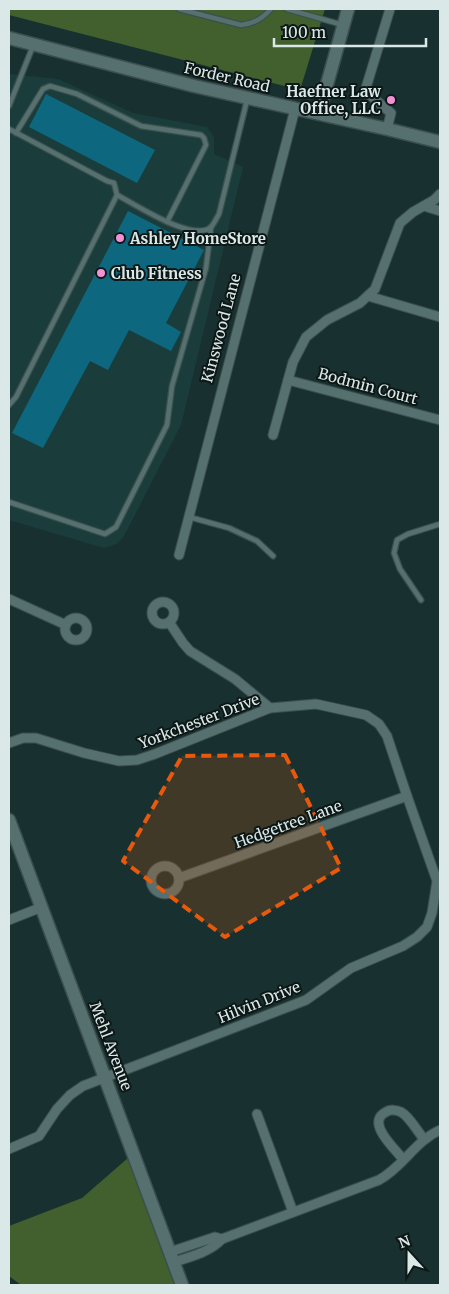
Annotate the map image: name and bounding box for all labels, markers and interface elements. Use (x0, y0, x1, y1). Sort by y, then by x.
scale bar (274, 15, 426, 47)
text: 100 m (282, 23, 326, 42)
street label: Forder Road (182, 58, 272, 96)
place label: Haefner Law Office, LLC (286, 82, 382, 119)
marker: Haefner Law Office, LLC (385, 94, 397, 106)
place label: Ashley HomeStore (129, 229, 266, 248)
marker: Ashley HomeStore (114, 232, 126, 244)
place label: Club Fitness (111, 264, 202, 283)
marker: Club Fitness (95, 267, 107, 279)
street label: Kinswood Lane (197, 271, 245, 385)
street label: Bodmin Court (316, 364, 420, 408)
street label: Yorkchester Drive (135, 689, 262, 753)
street label: Hedgetree Lane (232, 796, 345, 852)
street label: Hilvin Drive (215, 977, 303, 1027)
street label: Mehl Avenue (85, 999, 137, 1093)
north arrow (384, 1229, 434, 1279)
text: N (396, 1231, 413, 1252)

